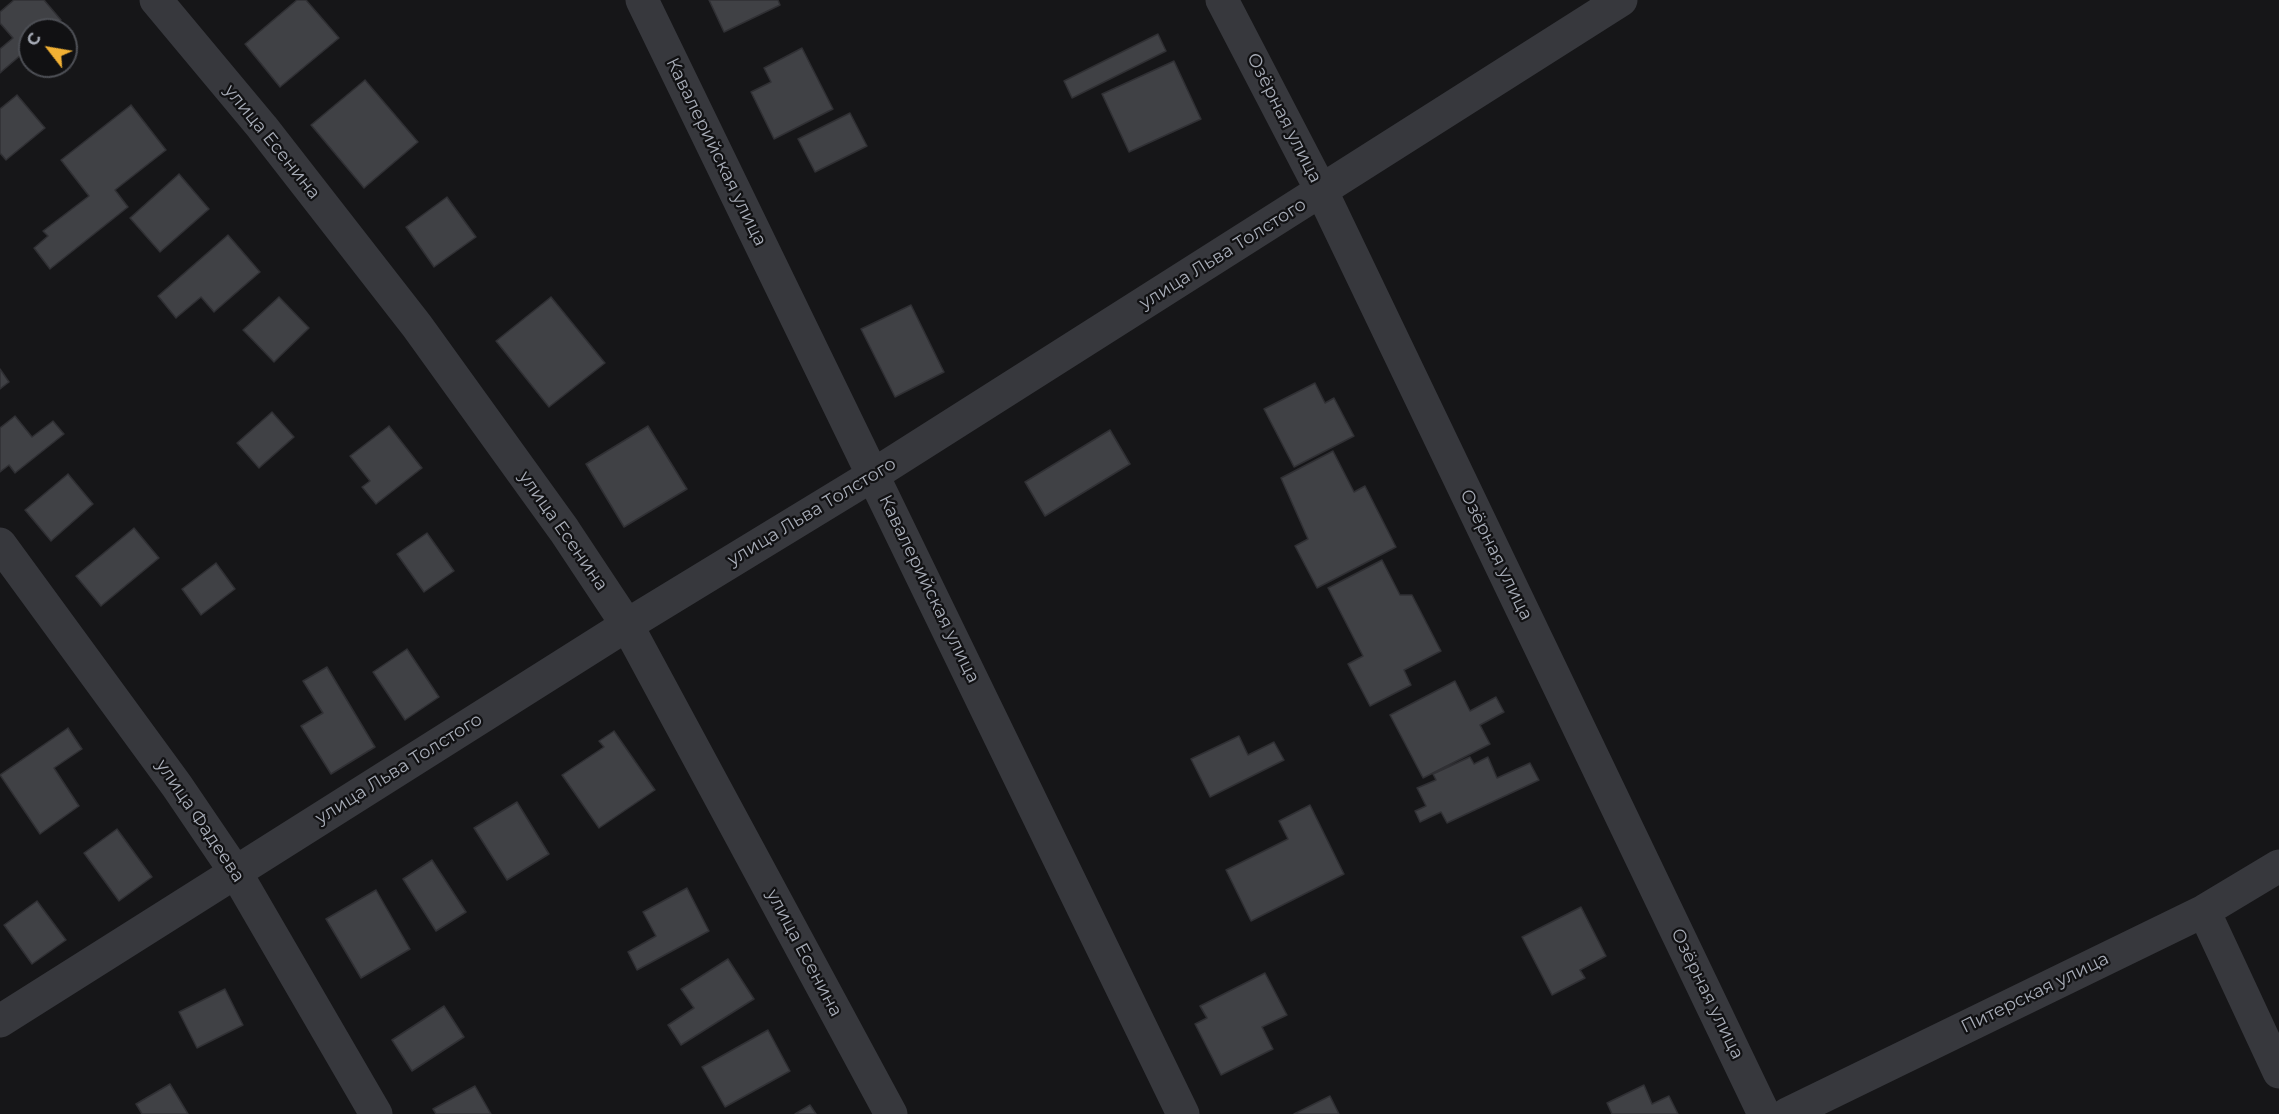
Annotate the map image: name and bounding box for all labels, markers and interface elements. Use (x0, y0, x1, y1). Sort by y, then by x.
north arrow (18, 18, 78, 78)
text: С (23, 30, 45, 49)
street label: Озёрная улица (1242, 49, 1326, 187)
street label: Кавалерийская улица (661, 54, 771, 250)
street label: улица Есенина (219, 80, 325, 204)
street label: улица Льва Толстого (1136, 194, 1310, 314)
street label: улица Льва Толстого (724, 453, 900, 571)
street label: улица Есенина (514, 467, 612, 595)
street label: Озёрная улица (1455, 486, 1537, 624)
street label: Кавалерийская улица (874, 491, 984, 687)
street label: улица Льва Толстого (312, 709, 486, 829)
street label: улица Фадеева (151, 756, 249, 886)
street label: улица Есенина (761, 886, 847, 1020)
street label: Озёрная улица (1666, 925, 1748, 1063)
street label: Питерская улица (1958, 948, 2112, 1038)

